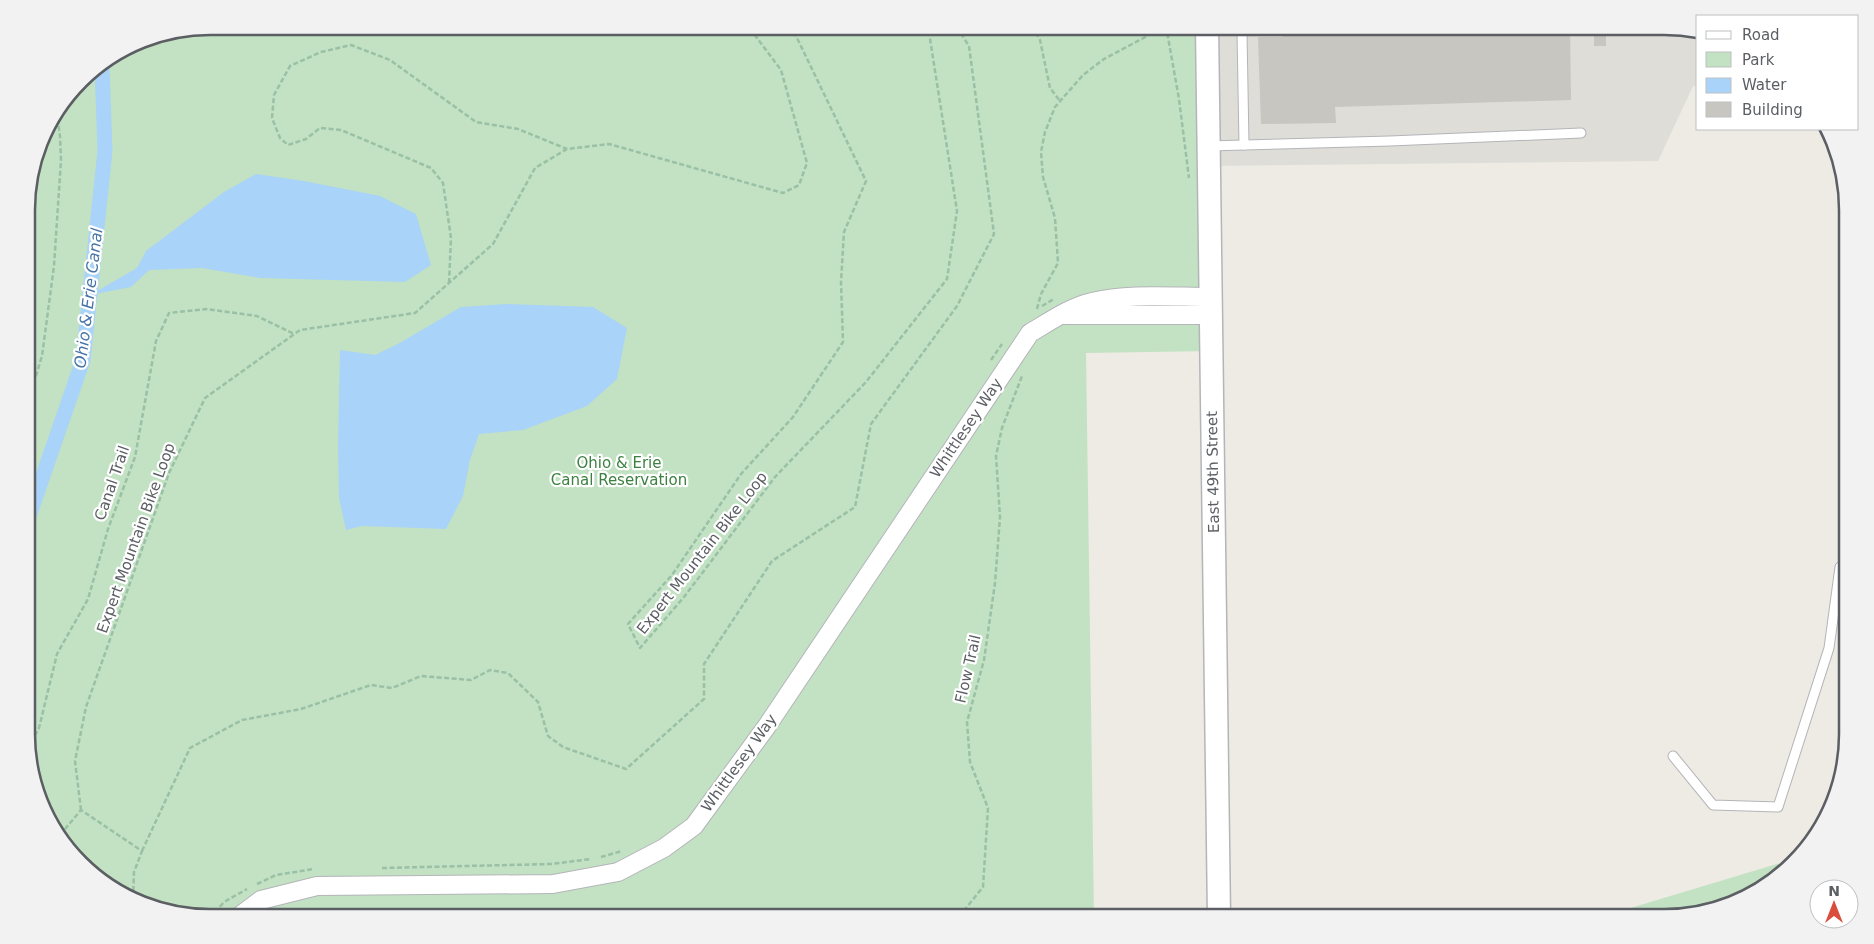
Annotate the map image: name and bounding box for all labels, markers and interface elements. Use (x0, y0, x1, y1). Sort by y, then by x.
legend (1696, 15, 1859, 130)
text: Road (1742, 26, 1780, 44)
text: Park (1742, 51, 1775, 69)
text: Water (1742, 76, 1787, 94)
text: Building (1742, 101, 1803, 119)
water label: Ohio & Erie Canal (70, 226, 107, 369)
street label: Whittlesey Way (926, 375, 1006, 481)
street label: East 49th Street (1203, 411, 1223, 533)
street label: Expert Mountain Bike Loop (93, 440, 179, 636)
street label: Canal Trail (91, 443, 133, 523)
park label: Ohio & Erie Canal Reservation (551, 454, 687, 489)
street label: Expert Mountain Bike Loop (633, 468, 771, 638)
street label: Flow Trail (951, 633, 985, 705)
street label: Whittlesey Way (698, 711, 781, 815)
north arrow (1809, 879, 1859, 929)
text: N (1828, 883, 1840, 899)

